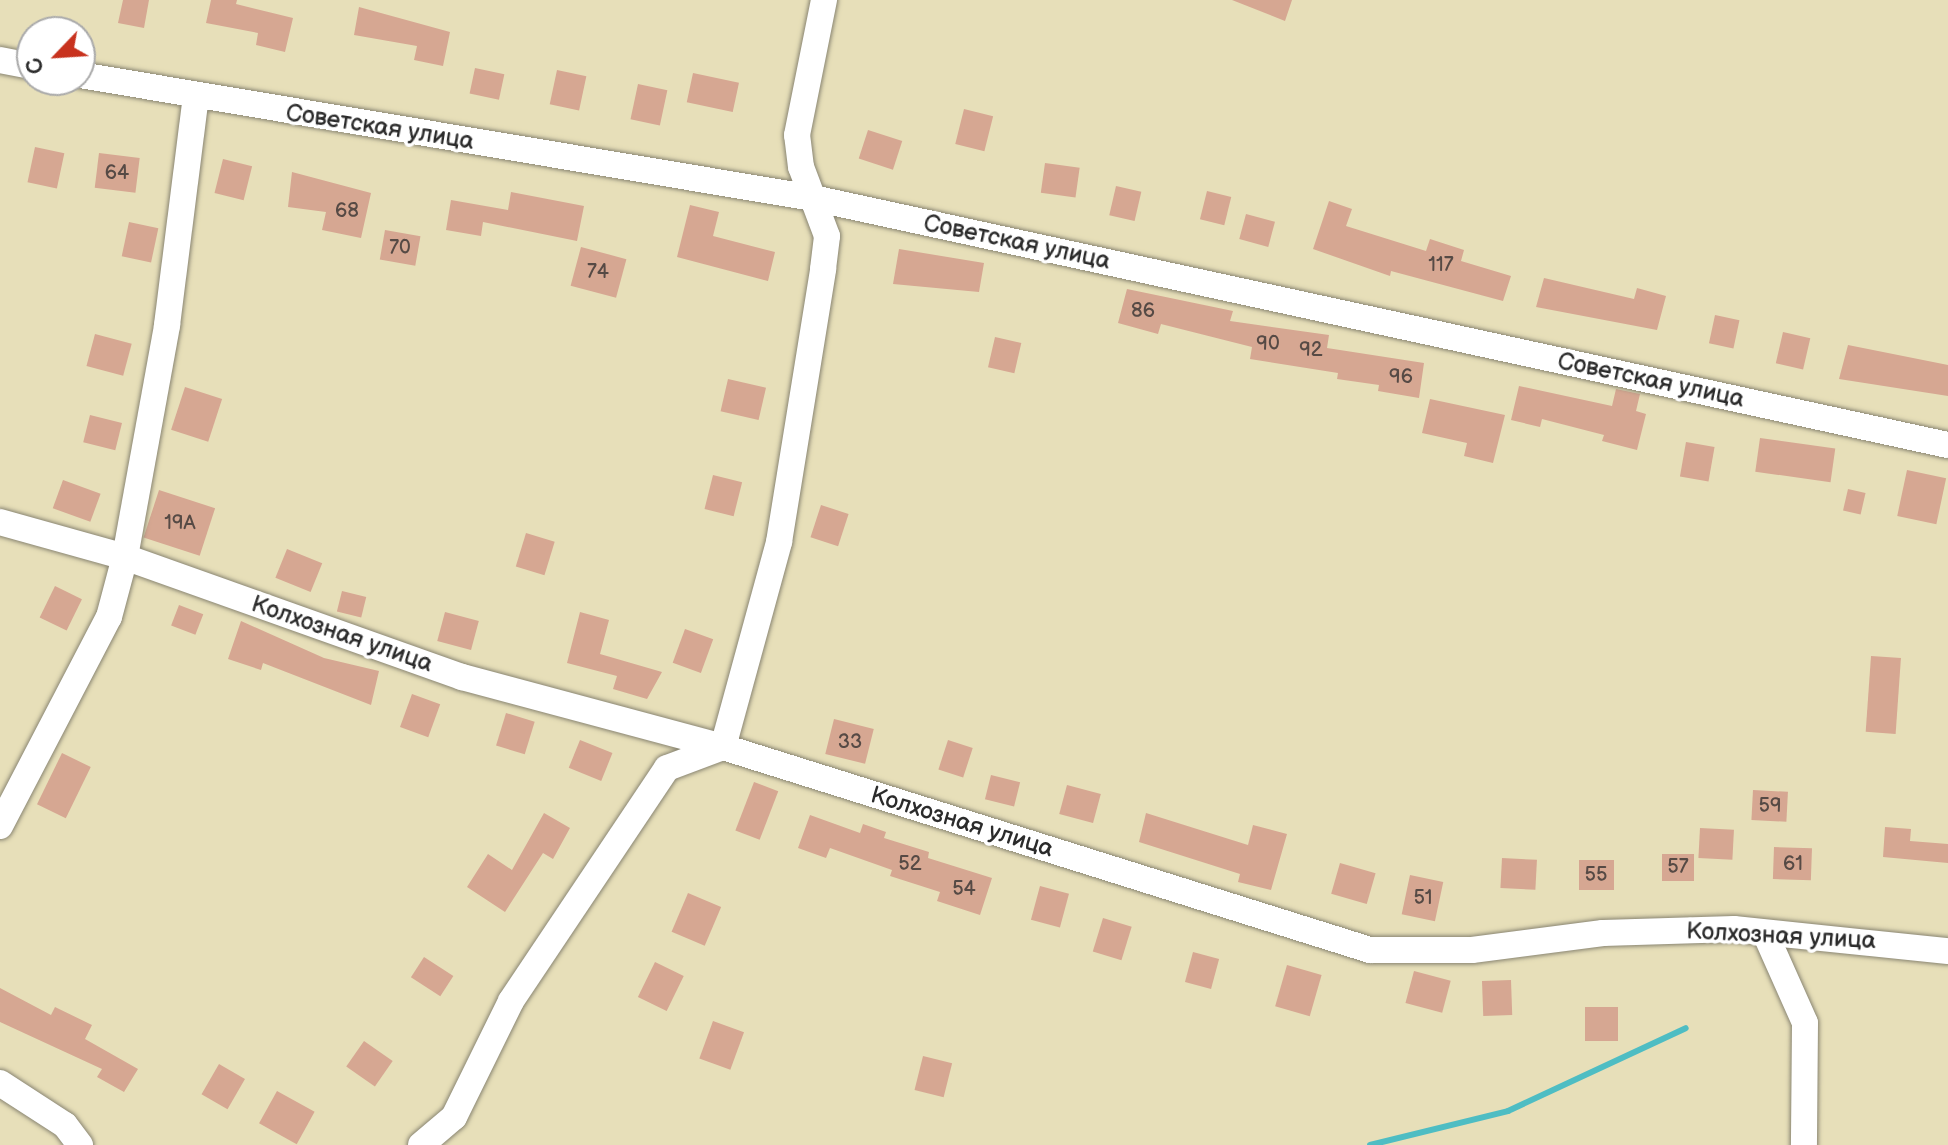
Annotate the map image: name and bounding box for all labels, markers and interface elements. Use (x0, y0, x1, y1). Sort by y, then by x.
north arrow (16, 16, 96, 96)
text: С (20, 53, 51, 78)
street label: Советская улица (284, 98, 476, 156)
house number: 64 (105, 161, 129, 185)
house number: 68 (335, 199, 359, 223)
street label: Советская улица (921, 208, 1113, 276)
house number: 70 (389, 236, 411, 260)
house number: 117 (1428, 253, 1454, 277)
house number: 74 (587, 260, 609, 284)
house number: 86 (1131, 299, 1155, 323)
house number: 90 (1256, 332, 1280, 356)
house number: 92 (1299, 338, 1323, 362)
street label: Советская улица (1555, 346, 1747, 414)
house number: 96 (1389, 365, 1413, 389)
house number: 19А (164, 511, 196, 535)
street label: Колхозная улица (248, 589, 436, 679)
house number: 33 (838, 730, 862, 754)
street label: Колхозная улица (867, 780, 1057, 864)
house number: 59 (1758, 794, 1782, 818)
house number: 52 (898, 852, 922, 876)
house number: 61 (1783, 852, 1803, 876)
house number: 57 (1667, 855, 1689, 879)
house number: 55 (1585, 863, 1607, 887)
house number: 54 (952, 877, 976, 901)
house number: 51 (1413, 886, 1433, 910)
street label: Колхозная улица (1685, 917, 1877, 955)

